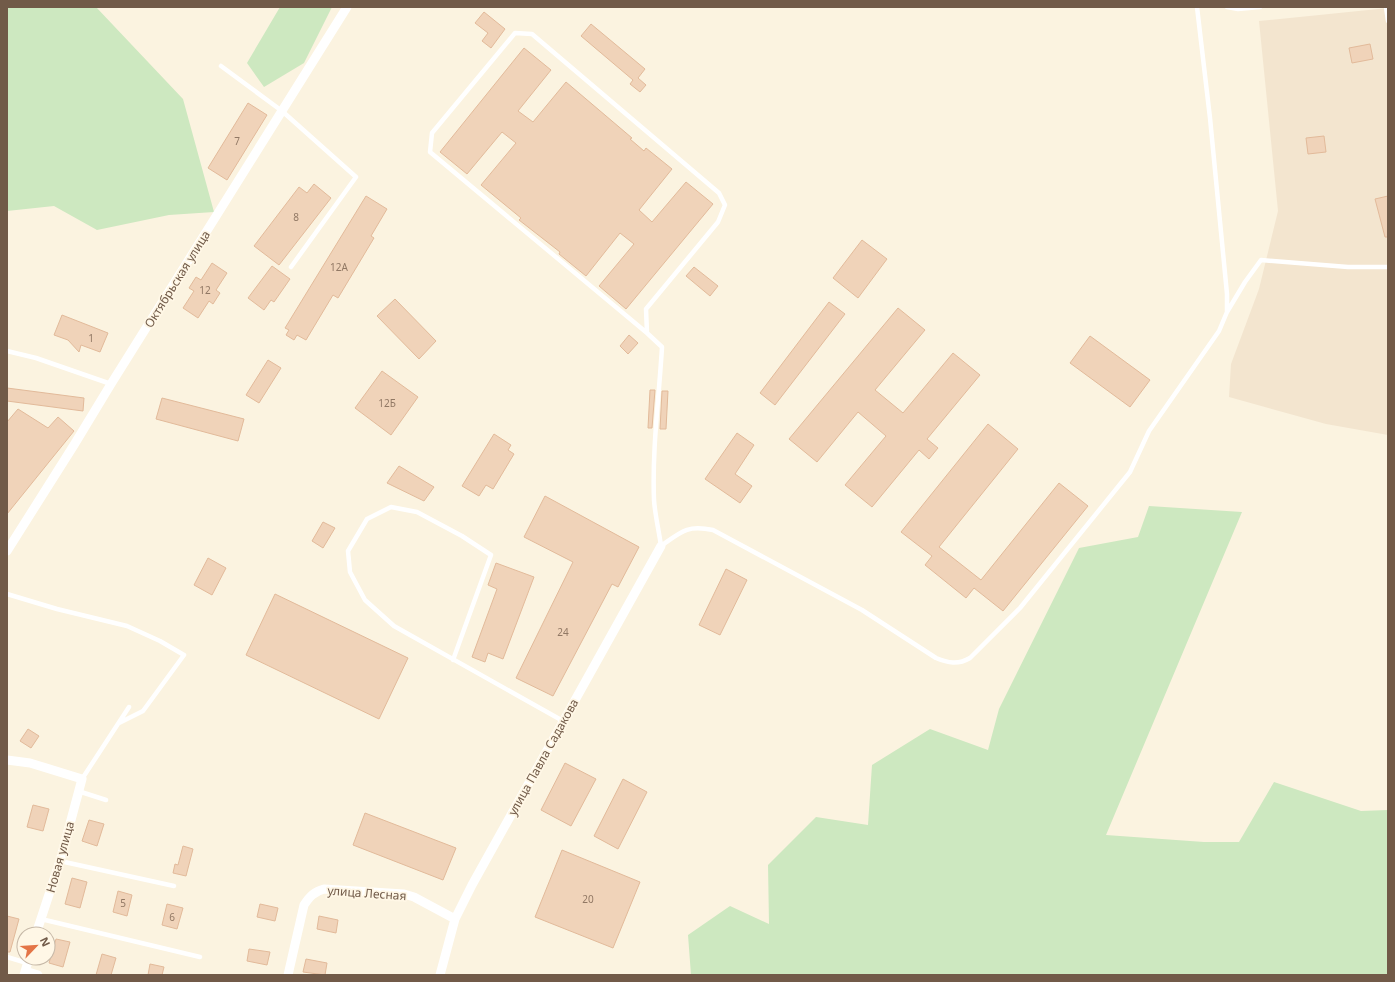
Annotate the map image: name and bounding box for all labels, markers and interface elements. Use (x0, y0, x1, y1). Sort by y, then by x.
house number: 7 (234, 134, 240, 148)
house number: 8 (293, 210, 299, 224)
street label: Октябрьская улица (140, 227, 214, 331)
house number: 12А (330, 260, 349, 274)
house number: 12 (199, 283, 211, 297)
house number: 1 (88, 331, 94, 345)
house number: 12Б (378, 396, 396, 410)
house number: 24 (557, 625, 569, 639)
street label: улица Павла Садакова (504, 695, 582, 819)
street label: Новая улица (42, 819, 78, 895)
street label: улица Лесная (327, 882, 407, 904)
house number: 20 (582, 892, 594, 906)
house number: 5 (120, 896, 126, 910)
house number: 6 (169, 910, 175, 924)
north arrow (16, 926, 56, 966)
text: N (37, 934, 54, 949)

